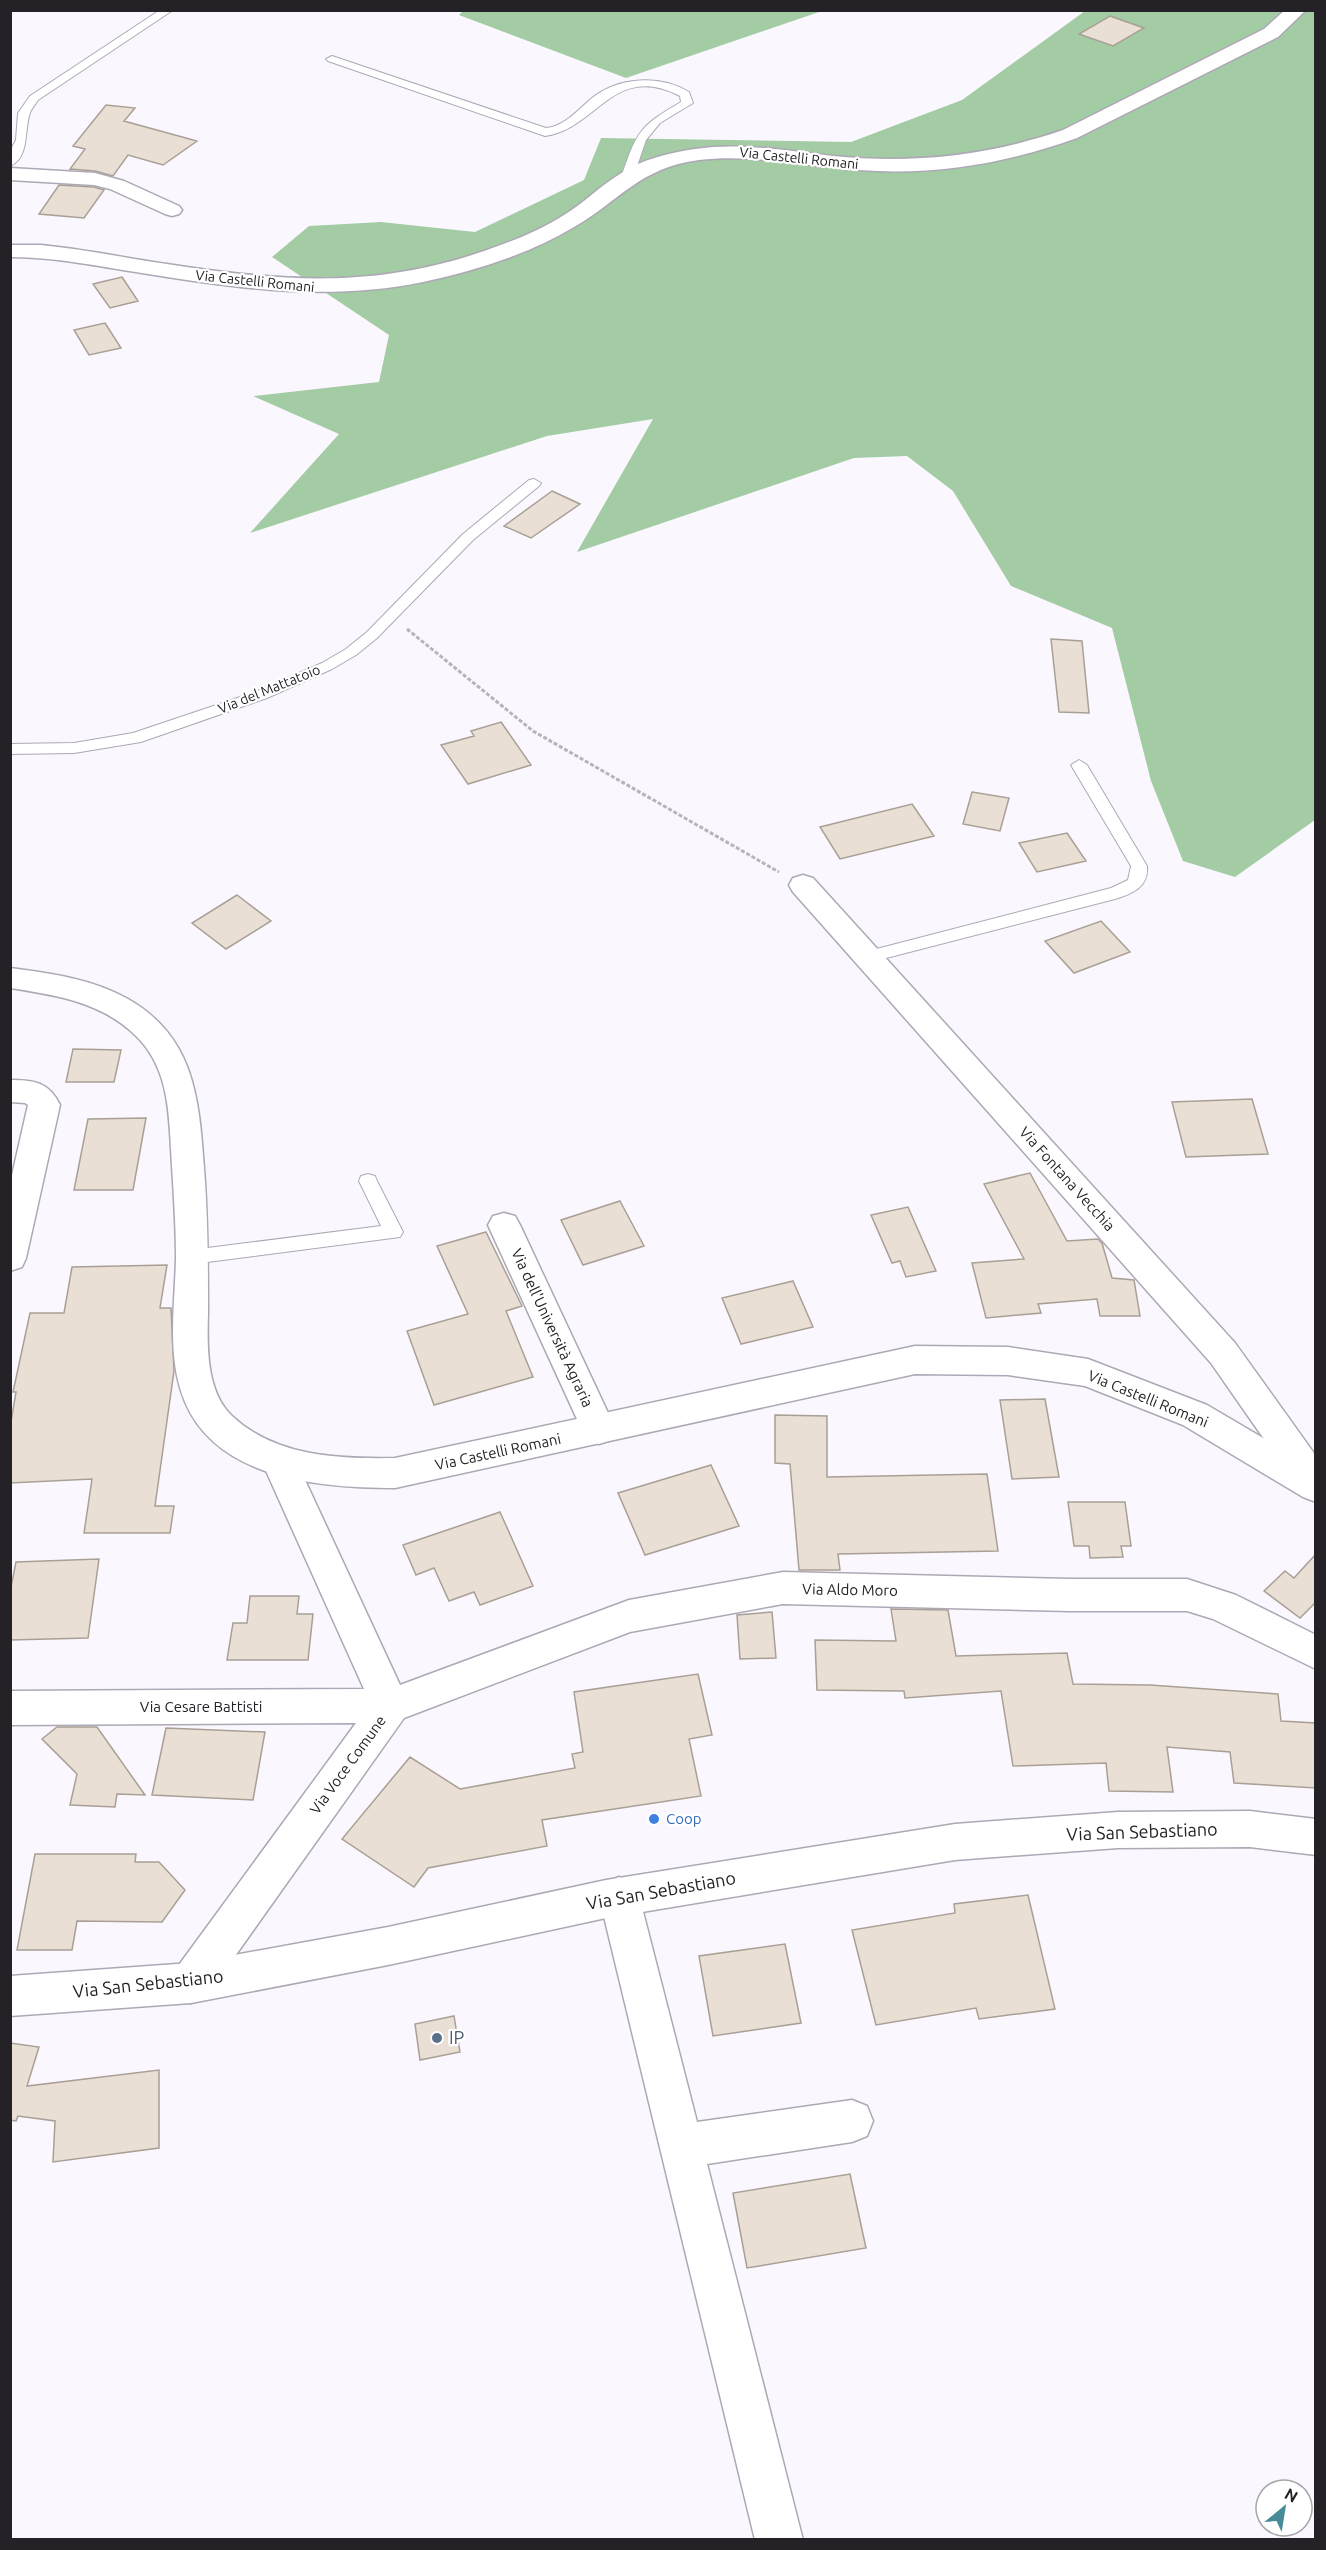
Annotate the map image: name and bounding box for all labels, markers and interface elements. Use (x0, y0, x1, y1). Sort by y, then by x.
street label: Via Castelli Romani (739, 144, 859, 172)
street label: Via Castelli Romani (195, 267, 315, 295)
street label: Via del Mattatoio (216, 661, 322, 717)
street label: Via Fontana Vecchia (1016, 1123, 1119, 1234)
street label: Via dell'Università Agraria (508, 1246, 597, 1410)
street label: Via Castelli Romani (1086, 1367, 1211, 1430)
street label: Via Castelli Romani (433, 1430, 562, 1473)
street label: Via Aldo Moro (802, 1580, 898, 1599)
street label: Via Cesare Battisti (140, 1698, 262, 1715)
street label: Via Voce Comune (306, 1712, 389, 1817)
place label: Coop (666, 1810, 702, 1827)
marker: Coop (647, 1812, 661, 1826)
street label: Via San Sebastiano (1066, 1818, 1218, 1844)
street label: Via San Sebastiano (585, 1867, 737, 1913)
street label: Via San Sebastiano (72, 1965, 224, 2001)
place label: IP (449, 2027, 465, 2047)
marker: IP (430, 2031, 444, 2045)
north arrow (1254, 2478, 1314, 2538)
text: N (1282, 2484, 1301, 2506)

